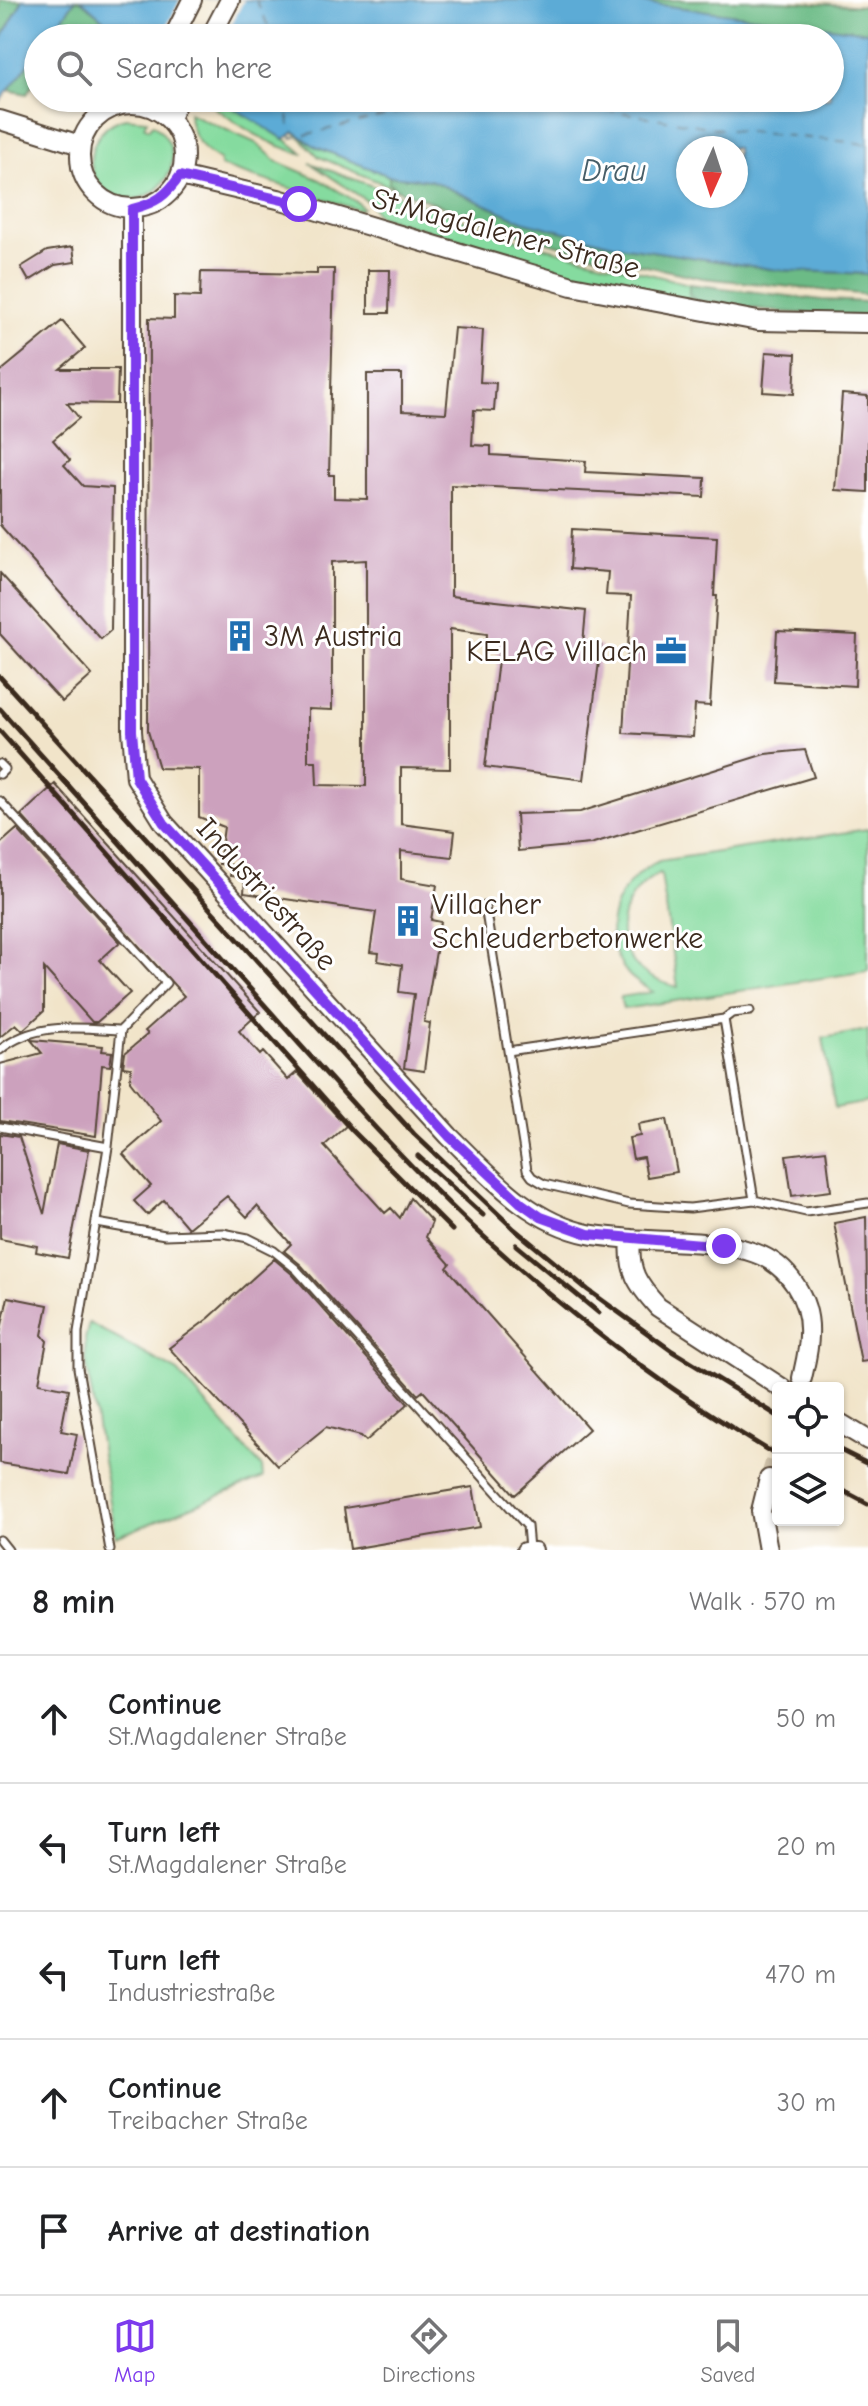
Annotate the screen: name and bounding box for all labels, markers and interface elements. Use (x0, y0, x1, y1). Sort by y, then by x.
search box (24, 24, 844, 112)
icon: search (52, 46, 96, 90)
text: Search here (116, 51, 272, 86)
north arrow (676, 136, 748, 208)
water label: Drau (581, 152, 647, 189)
street label: St.Magdalener Straße (368, 181, 643, 286)
route start (281, 186, 317, 222)
building icon: 3M Austria (223, 619, 257, 653)
place label: 3M Austria (264, 619, 402, 654)
place label: KELAG Villach (466, 634, 647, 669)
office icon: KELAG Villach (654, 634, 688, 668)
street label: Industriestraße (189, 811, 344, 978)
place label: Villacher Schleuderbetonwerke (432, 887, 703, 956)
building icon: Villacher Schleuderbetonwerke (391, 904, 425, 938)
route end (706, 1228, 742, 1264)
map controls (772, 1382, 844, 1526)
button: locate (772, 1382, 844, 1454)
button: layers (772, 1454, 844, 1526)
text: 8 min (32, 1582, 115, 1622)
text: Walk · 570 m (689, 1587, 836, 1617)
text: Continue (108, 1687, 222, 1722)
icon: ahead (32, 1697, 76, 1741)
text: 50 m (776, 1704, 836, 1734)
text: St.Magdalener Straße (108, 1722, 347, 1752)
text: Turn left (108, 1815, 220, 1850)
icon: left (32, 1825, 76, 1869)
text: 20 m (776, 1832, 836, 1862)
text: St.Magdalener Straße (108, 1850, 347, 1880)
text: Turn left (108, 1943, 220, 1978)
icon: left (32, 1953, 76, 1997)
text: 470 m (765, 1960, 836, 1990)
text: Industriestraße (108, 1978, 275, 2008)
text: Continue (108, 2071, 222, 2106)
icon: ahead (32, 2081, 76, 2125)
text: 30 m (777, 2088, 836, 2118)
text: Treibacher Straße (108, 2106, 308, 2136)
icon: arrive (32, 2209, 76, 2253)
text: Arrive at destination (108, 2214, 370, 2249)
tab: Map (113, 2314, 157, 2388)
tab: Directions (382, 2314, 475, 2388)
tab: Saved (700, 2314, 755, 2388)

